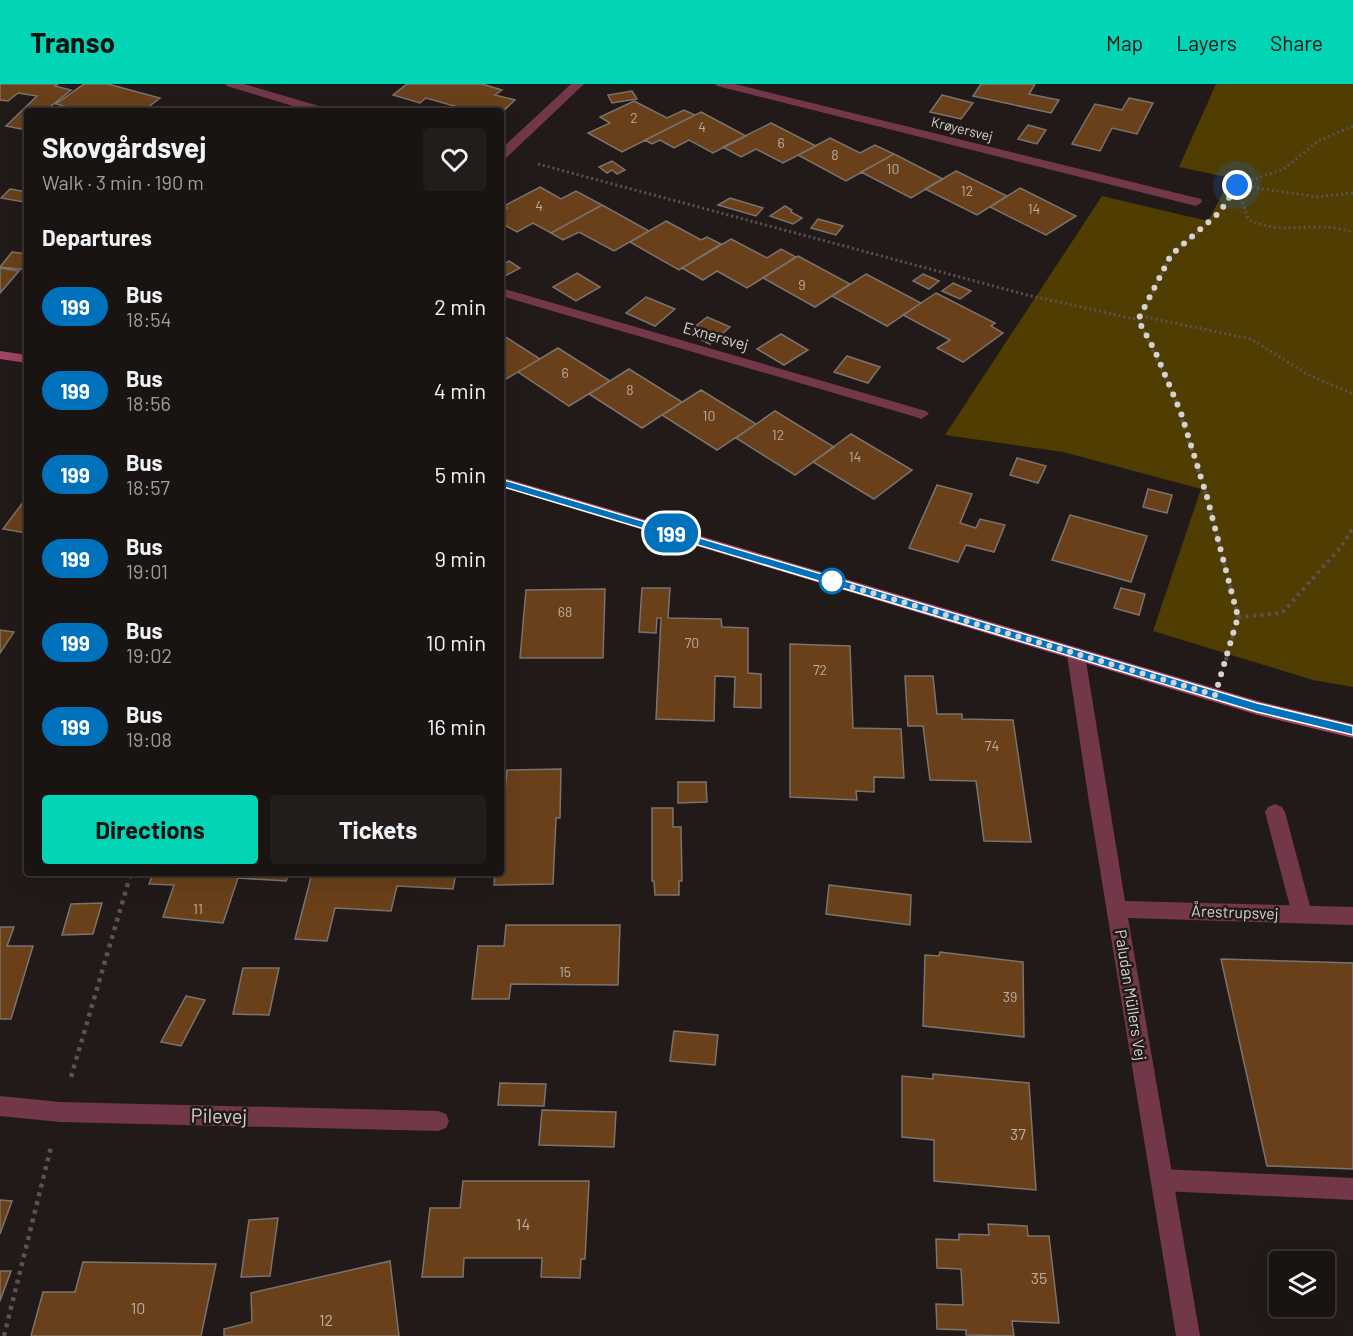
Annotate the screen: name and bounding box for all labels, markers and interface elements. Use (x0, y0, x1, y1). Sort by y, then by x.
text: Transo (30, 25, 115, 59)
text: Map (1106, 30, 1143, 55)
text: Layers (1176, 30, 1237, 55)
text: Share (1270, 30, 1323, 55)
house number: 2 (630, 109, 638, 126)
street label: Krøyersvej (929, 113, 995, 144)
house number: 4 (698, 118, 706, 135)
button: heart (423, 128, 486, 191)
text: Skovgårdsvej (42, 130, 206, 164)
house number: 6 (777, 134, 785, 151)
house number: 8 (831, 146, 839, 163)
house number: 10 (887, 160, 899, 177)
text: Walk · 3 min · 190 m (42, 170, 204, 194)
your location (1222, 170, 1252, 200)
house number: 12 (961, 182, 973, 199)
house number: 4 (535, 197, 543, 214)
house number: 14 (1028, 200, 1040, 217)
text: Departures (42, 224, 152, 250)
house number: 9 (798, 276, 806, 293)
text: Bus (126, 281, 163, 307)
text: 2 min (434, 293, 486, 319)
text: 199 (60, 294, 90, 319)
text: 18:54 (126, 307, 172, 331)
street label: Exnersvej (681, 317, 751, 354)
house number: 6 (561, 364, 569, 381)
text: Bus (126, 365, 163, 391)
text: 4 min (434, 377, 486, 403)
text: 199 (60, 378, 90, 403)
house number: 8 (626, 381, 634, 398)
text: 18:56 (126, 391, 171, 415)
house number: 10 (703, 407, 715, 424)
house number: 12 (772, 426, 784, 443)
house number: 14 (849, 448, 861, 465)
text: Bus (126, 449, 163, 475)
text: 5 min (435, 461, 486, 487)
text: 199 (60, 462, 90, 487)
text: 18:57 (126, 475, 170, 499)
line badge: 199 (636, 514, 706, 552)
text: 199 (656, 521, 686, 546)
text: Bus (126, 533, 163, 559)
text: 9 min (434, 545, 486, 571)
text: 199 (60, 546, 90, 571)
text: 19:01 (126, 559, 168, 583)
unlabelled marker (819, 568, 845, 594)
house number: 68 (558, 603, 572, 620)
text: Bus (126, 617, 163, 643)
text: 10 min (426, 629, 486, 655)
text: 199 (60, 630, 90, 655)
house number: 70 (685, 634, 699, 651)
text: 19:02 (126, 643, 172, 667)
house number: 72 (813, 661, 827, 678)
text: Bus (126, 701, 163, 727)
text: 16 min (427, 713, 486, 739)
text: 199 (60, 714, 90, 739)
text: 19:08 (126, 727, 172, 751)
house number: 74 (985, 737, 999, 754)
button: Directions (42, 795, 258, 864)
button: Tickets (270, 795, 486, 864)
house number: 11 (193, 900, 203, 917)
street label: Årestrupsvej (1191, 900, 1279, 923)
street label: Paludan Müllers Vej (1112, 928, 1151, 1062)
house number: 15 (559, 963, 571, 980)
house number: 39 (1003, 988, 1017, 1005)
street label: Pilevej (190, 1103, 248, 1127)
house number: 37 (1010, 1124, 1026, 1143)
house number: 14 (516, 1214, 530, 1233)
map controls (1269, 1251, 1335, 1317)
button: layers (1269, 1251, 1335, 1317)
house number: 35 (1031, 1268, 1047, 1287)
house number: 10 (131, 1298, 145, 1317)
house number: 12 (319, 1310, 333, 1329)

